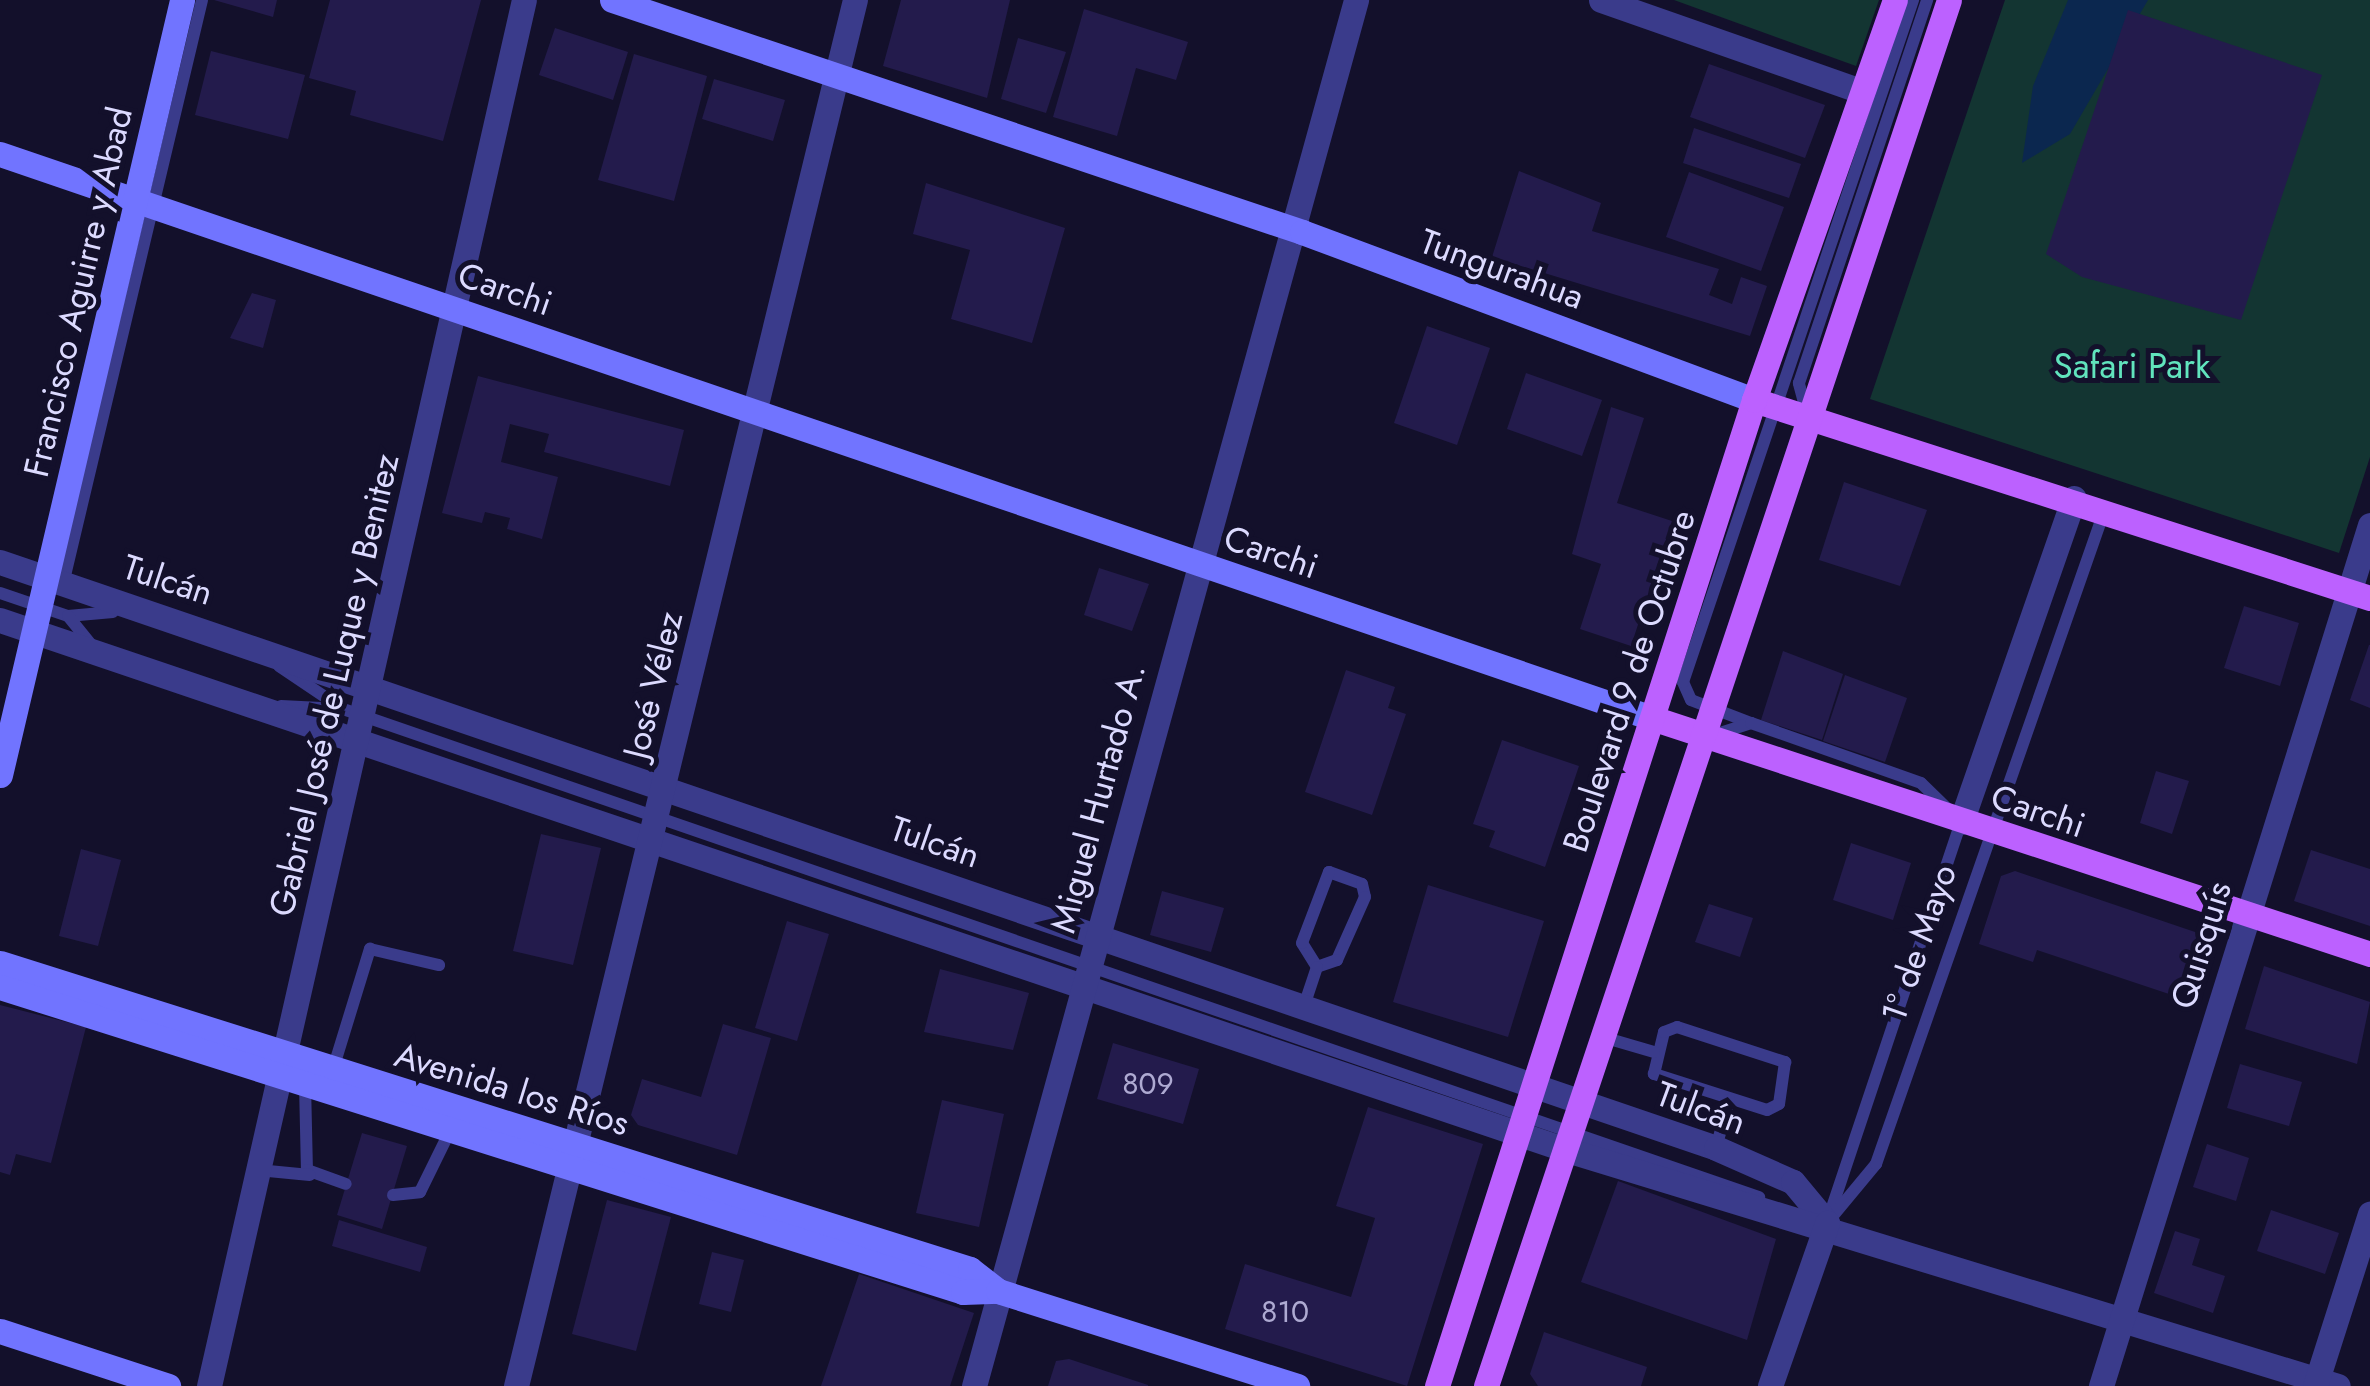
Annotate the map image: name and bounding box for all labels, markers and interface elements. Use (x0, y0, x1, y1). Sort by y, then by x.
street label: Francisco Aguirre y Abad (15, 103, 141, 481)
street label: Tungurahua (1414, 220, 1590, 318)
street label: Carchi (453, 253, 557, 325)
park label: Safari Park (2054, 345, 2210, 387)
street label: Gabriel José de Luque y Benitez (260, 450, 408, 920)
street label: Boulevard 9 de Octubre (1554, 505, 1704, 857)
street label: Carchi (1219, 516, 1323, 588)
street label: Tulcán (118, 546, 218, 614)
street label: José Vélez (614, 607, 692, 763)
street label: Miguel Hurtado A. (1042, 659, 1154, 937)
street label: Carchi (1986, 775, 2090, 847)
street label: Tulcán (885, 807, 985, 877)
street label: 1º de Mayo (1873, 859, 1965, 1027)
street label: Quisquís (2162, 876, 2240, 1014)
street label: Avenida los Ríos (390, 1033, 634, 1145)
house number: 809 (1122, 1066, 1174, 1102)
street label: Tulcán (1651, 1073, 1751, 1143)
house number: 810 (1261, 1294, 1309, 1330)

